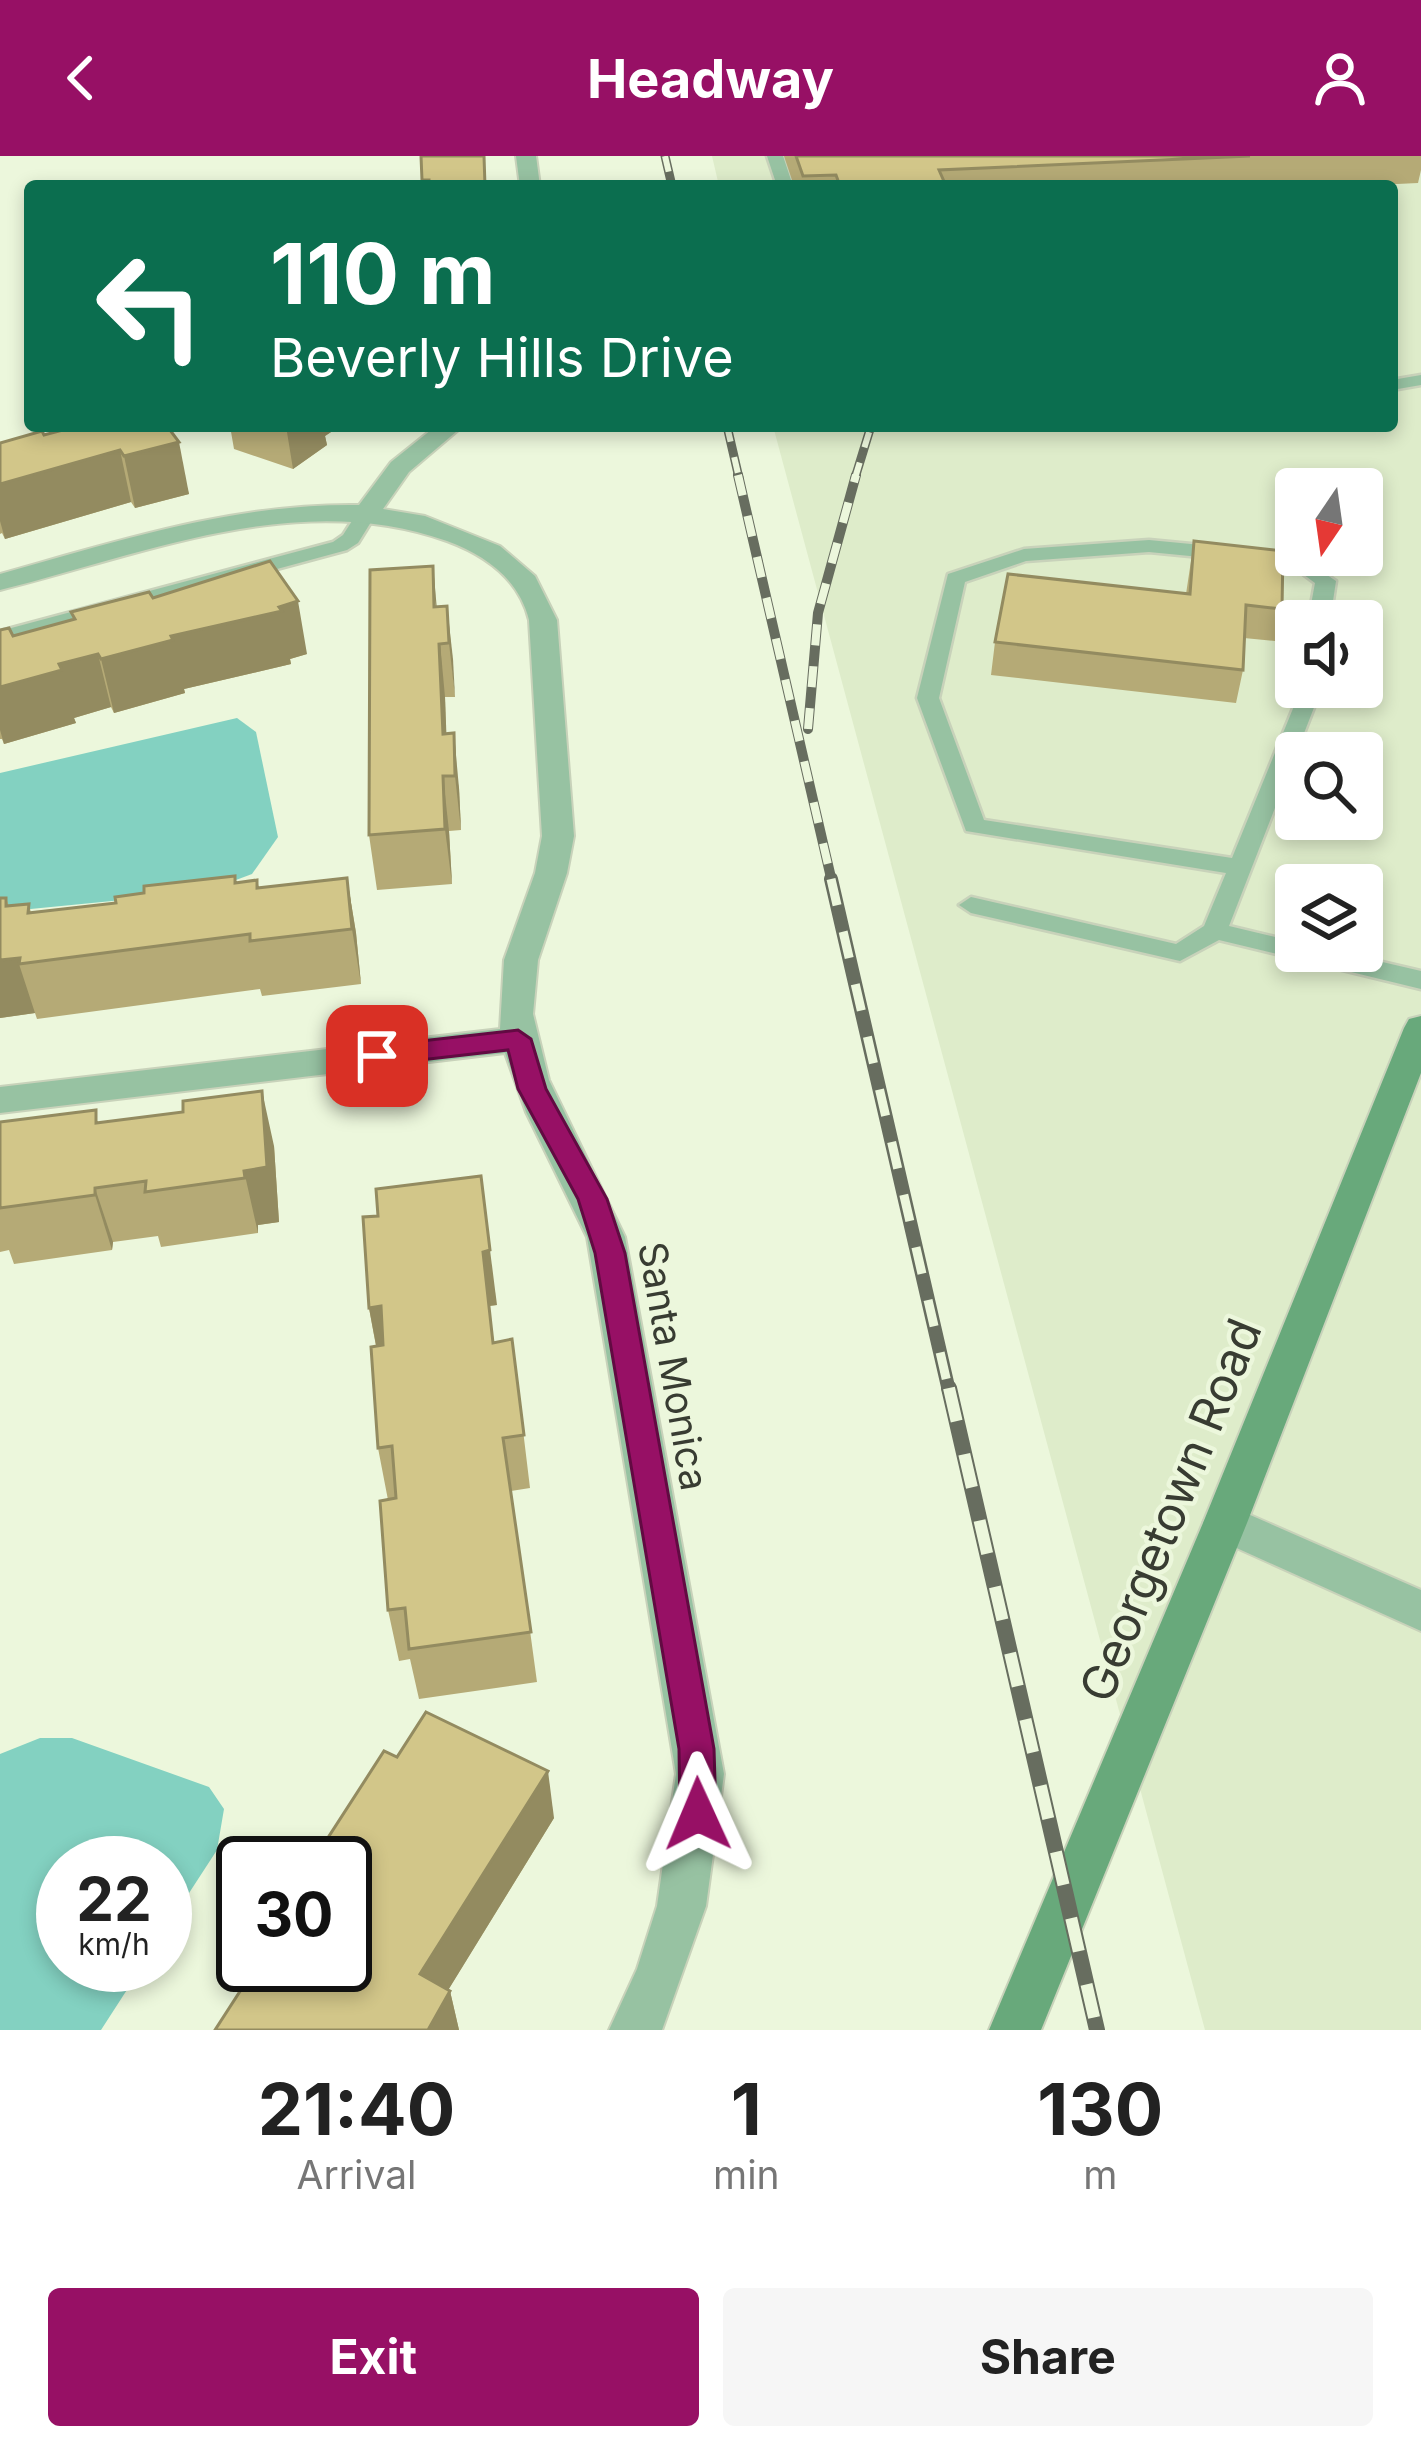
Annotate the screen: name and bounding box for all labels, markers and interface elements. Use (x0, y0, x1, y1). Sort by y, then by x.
icon: back (48, 45, 114, 111)
icon: person (1307, 45, 1373, 111)
text: Headway (587, 46, 834, 111)
text: 110 m (270, 223, 496, 324)
icon: left (72, 228, 228, 384)
text: Beverly Hills Drive (270, 325, 734, 390)
north arrow (1275, 468, 1383, 576)
map controls (1275, 468, 1383, 972)
button: sound (1275, 600, 1383, 708)
button: search (1275, 732, 1383, 840)
button: layers (1275, 864, 1383, 972)
pin (326, 1005, 428, 1107)
icon: arrive (344, 1023, 410, 1089)
street label: Santa Monica (629, 1238, 719, 1494)
street label: Georgetown Road (1066, 1310, 1274, 1710)
position arrow (635, 1751, 761, 1877)
speed limit sign: 30 (216, 1836, 372, 1992)
text: 22 (76, 1863, 152, 1935)
text: km/h (78, 1926, 150, 1962)
text: 21:40 (258, 2065, 455, 2152)
text: 1 (731, 2065, 762, 2152)
text: 130 (1037, 2065, 1163, 2152)
text: Arrival (296, 2151, 416, 2198)
text: min (713, 2151, 780, 2198)
text: m (1083, 2151, 1117, 2198)
button: Exit (48, 2288, 699, 2426)
button: Share (723, 2288, 1373, 2426)

